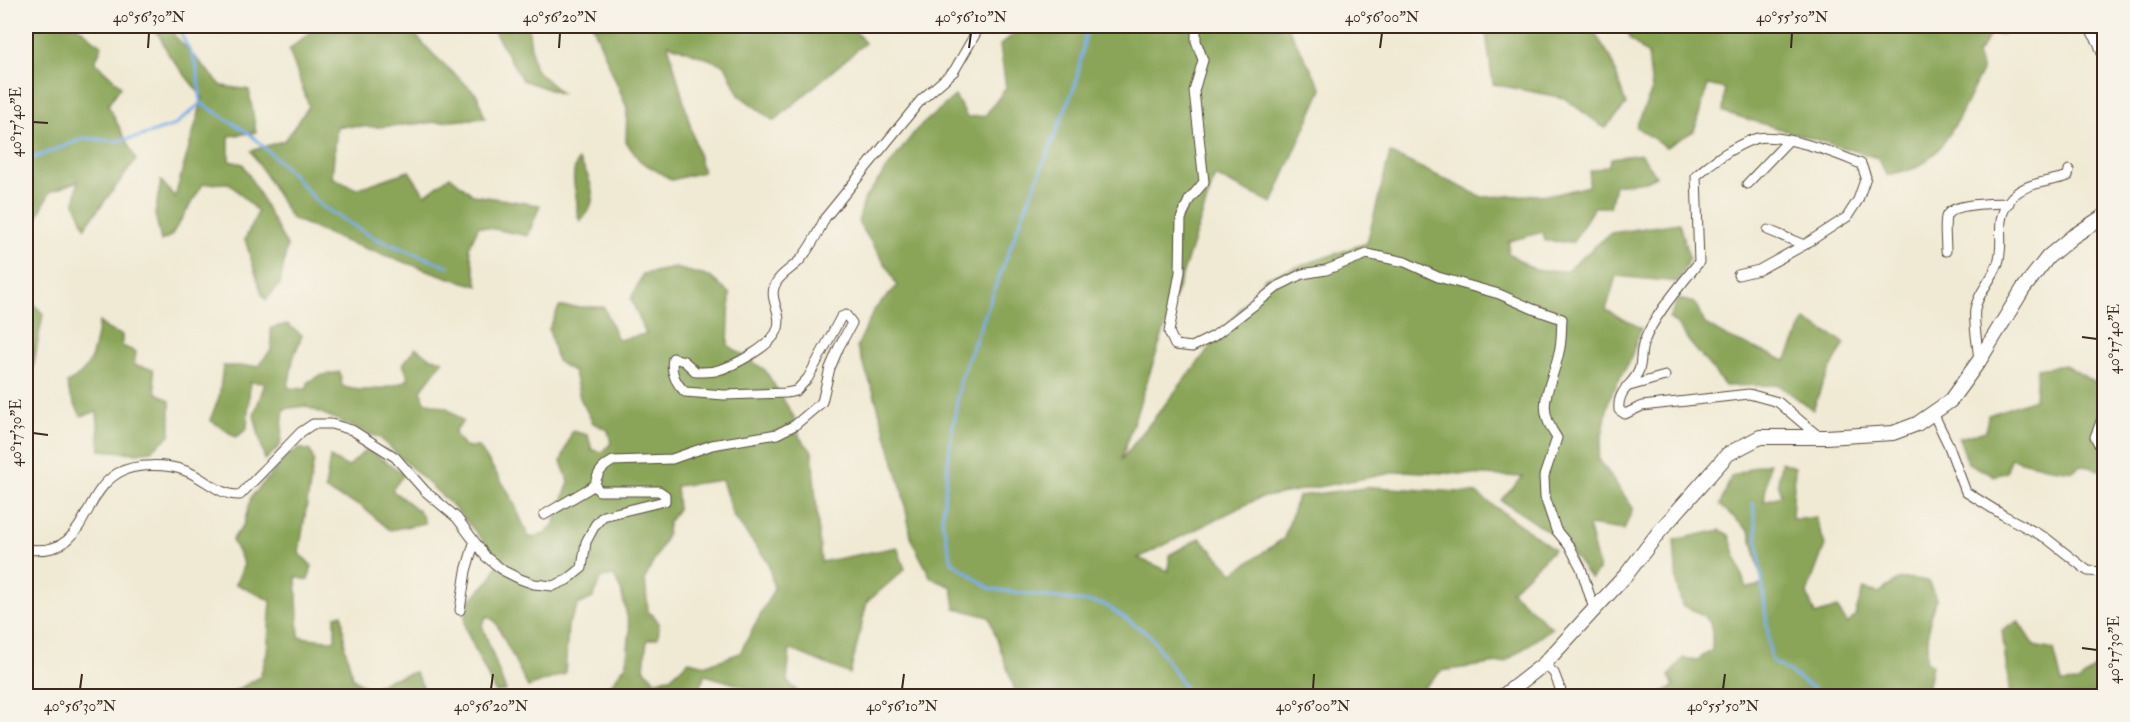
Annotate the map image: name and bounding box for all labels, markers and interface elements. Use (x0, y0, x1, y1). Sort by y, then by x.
text: 40°56'30"N (113, 8, 186, 27)
text: 40°56'20"N (523, 8, 598, 27)
text: 40°56'10"N (935, 8, 1008, 27)
text: 40°56'00"N (1345, 8, 1420, 27)
text: 40°55'50"N (1756, 8, 1829, 27)
text: 40°17'40"E (7, 87, 26, 157)
text: 40°17'40"E (2105, 304, 2124, 374)
text: 40°17'30"E (7, 399, 26, 467)
text: 40°17'30"E (2105, 616, 2124, 684)
text: 40°56'30"N (44, 697, 117, 716)
text: 40°56'20"N (454, 697, 529, 716)
text: 40°56'10"N (866, 697, 939, 716)
text: 40°56'00"N (1276, 697, 1351, 716)
text: 40°55'50"N (1687, 697, 1760, 716)

